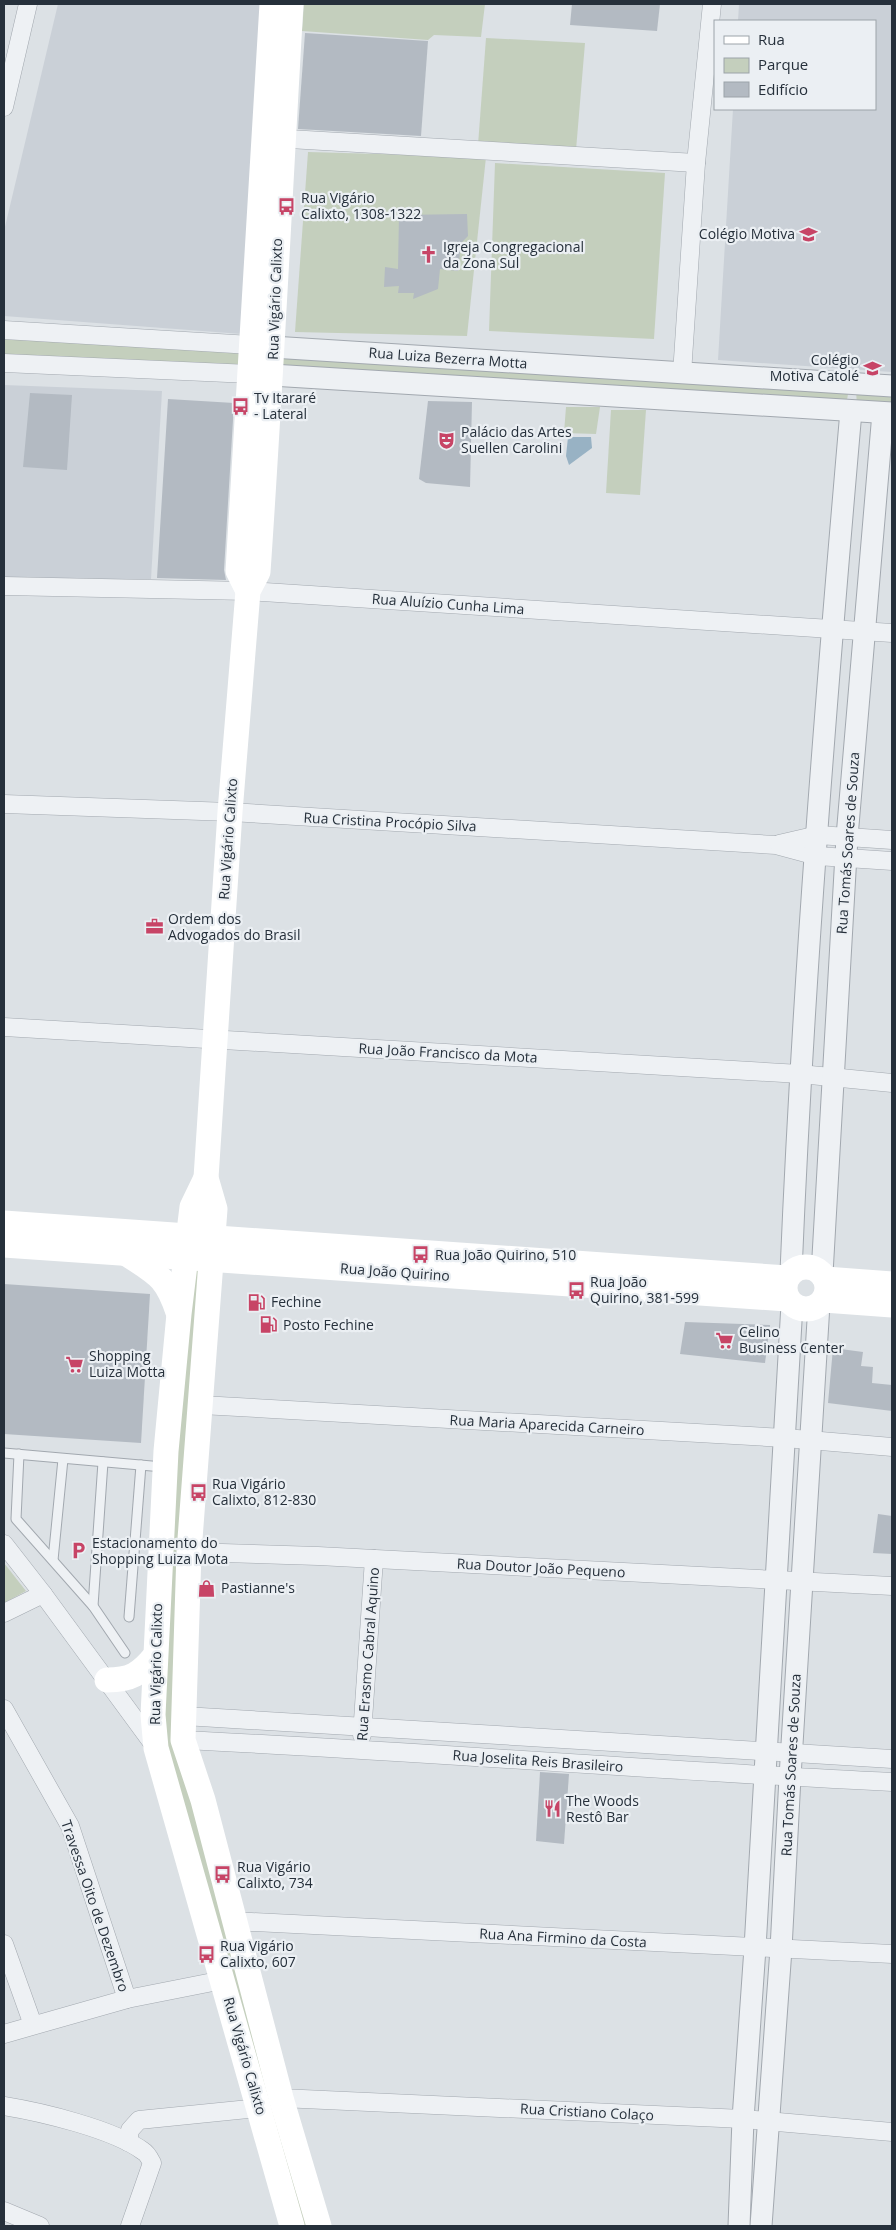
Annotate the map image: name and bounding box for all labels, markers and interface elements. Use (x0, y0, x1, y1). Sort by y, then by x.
legend (714, 20, 876, 110)
text: Rua (758, 29, 785, 49)
text: Parque (758, 54, 808, 74)
text: Edifício (758, 79, 808, 99)
place label: Rua Vigário Calixto, 1308-1322 (301, 188, 421, 223)
bus stop icon: Rua Vigário Calixto, 1308-1322 (277, 196, 297, 216)
place label: Colégio Motiva (699, 224, 795, 243)
school or university icon: Colégio Motiva (799, 224, 819, 244)
place label: Igreja Congregacional da Zona Sul (443, 237, 584, 272)
street label: Rua Vigário Calixto (263, 238, 286, 360)
church icon: Igreja Congregacional da Zona Sul (419, 245, 439, 265)
street label: Rua Luiza Bezerra Motta (368, 342, 528, 373)
place label: Colégio Motiva Catolé (770, 350, 859, 385)
school or university icon: Colégio Motiva Catolé (863, 358, 883, 378)
place label: Tv Itararé - Lateral (254, 388, 316, 423)
bus stop icon: Tv Itararé - Lateral (230, 396, 250, 416)
place label: Palácio das Artes Suellen Carolini (461, 422, 572, 457)
theatre icon: Palácio das Artes Suellen Carolini (437, 430, 457, 450)
street label: Rua Aluízio Cunha Lima (371, 589, 525, 618)
street label: Rua Tomás Soares de Souza (832, 751, 863, 935)
street label: Rua Vigário Calixto (214, 778, 241, 900)
street label: Rua Cristina Procópio Silva (303, 807, 477, 836)
place label: Ordem dos Advogados do Brasil (168, 909, 300, 944)
office icon: Ordem dos Advogados do Brasil (144, 917, 164, 937)
street label: Rua João Francisco da Mota (358, 1038, 538, 1067)
bus stop icon: Rua João Quirino, 510 (411, 1245, 431, 1265)
place label: Rua João Quirino, 510 (435, 1245, 576, 1264)
street label: Rua João Quirino (340, 1258, 451, 1285)
place label: Rua João Quirino, 381-599 (590, 1272, 699, 1307)
bus stop icon: Rua João Quirino, 381-599 (566, 1280, 586, 1300)
fuel station icon: Fechine (247, 1292, 267, 1312)
place label: Fechine (271, 1292, 321, 1311)
fuel station icon: Posto Fechine (259, 1315, 279, 1335)
place label: Posto Fechine (283, 1315, 374, 1334)
place label: Celino Business Center (739, 1322, 844, 1357)
supermarket icon: Celino Business Center (715, 1330, 735, 1350)
place label: Shopping Luiza Motta (89, 1346, 165, 1381)
supermarket icon: Shopping Luiza Motta (65, 1354, 85, 1374)
street label: Rua Maria Aparecida Carneiro (449, 1410, 645, 1439)
place label: Rua Vigário Calixto, 812-830 (212, 1474, 316, 1509)
bus stop icon: Rua Vigário Calixto, 812-830 (188, 1482, 208, 1502)
place label: Estacionamento do Shopping Luiza Mota (92, 1533, 228, 1568)
parking icon: Estacionamento do Shopping Luiza Mota (68, 1541, 88, 1561)
street label: Rua Doutor João Pequeno (456, 1554, 626, 1581)
street label: Rua Erasmo Cabral Aquino (352, 1567, 383, 1741)
shop icon: Pastianne's (197, 1578, 217, 1598)
place label: Pastianne's (221, 1578, 295, 1597)
street label: Rua Vigário Calixto (145, 1603, 166, 1725)
street label: Rua Tomás Soares de Souza (776, 1673, 805, 1857)
street label: Rua Joselita Reis Brasileiro (452, 1745, 624, 1776)
place label: The Woods Restô Bar (566, 1791, 639, 1826)
restaurant icon: The Woods Restô Bar (542, 1799, 562, 1819)
street label: Travessa Oito de Dezembro (57, 1817, 134, 1994)
place label: Rua Vigário Calixto, 734 (237, 1857, 313, 1892)
bus stop icon: Rua Vigário Calixto, 734 (213, 1865, 233, 1885)
street label: Rua Ana Firmino da Costa (479, 1924, 647, 1951)
place label: Rua Vigário Calixto, 607 (220, 1936, 296, 1971)
bus stop icon: Rua Vigário Calixto, 607 (196, 1944, 216, 1964)
street label: Rua Vigário Calixto (220, 1995, 271, 2117)
street label: Rua Cristiano Colaço (520, 2099, 654, 2124)

